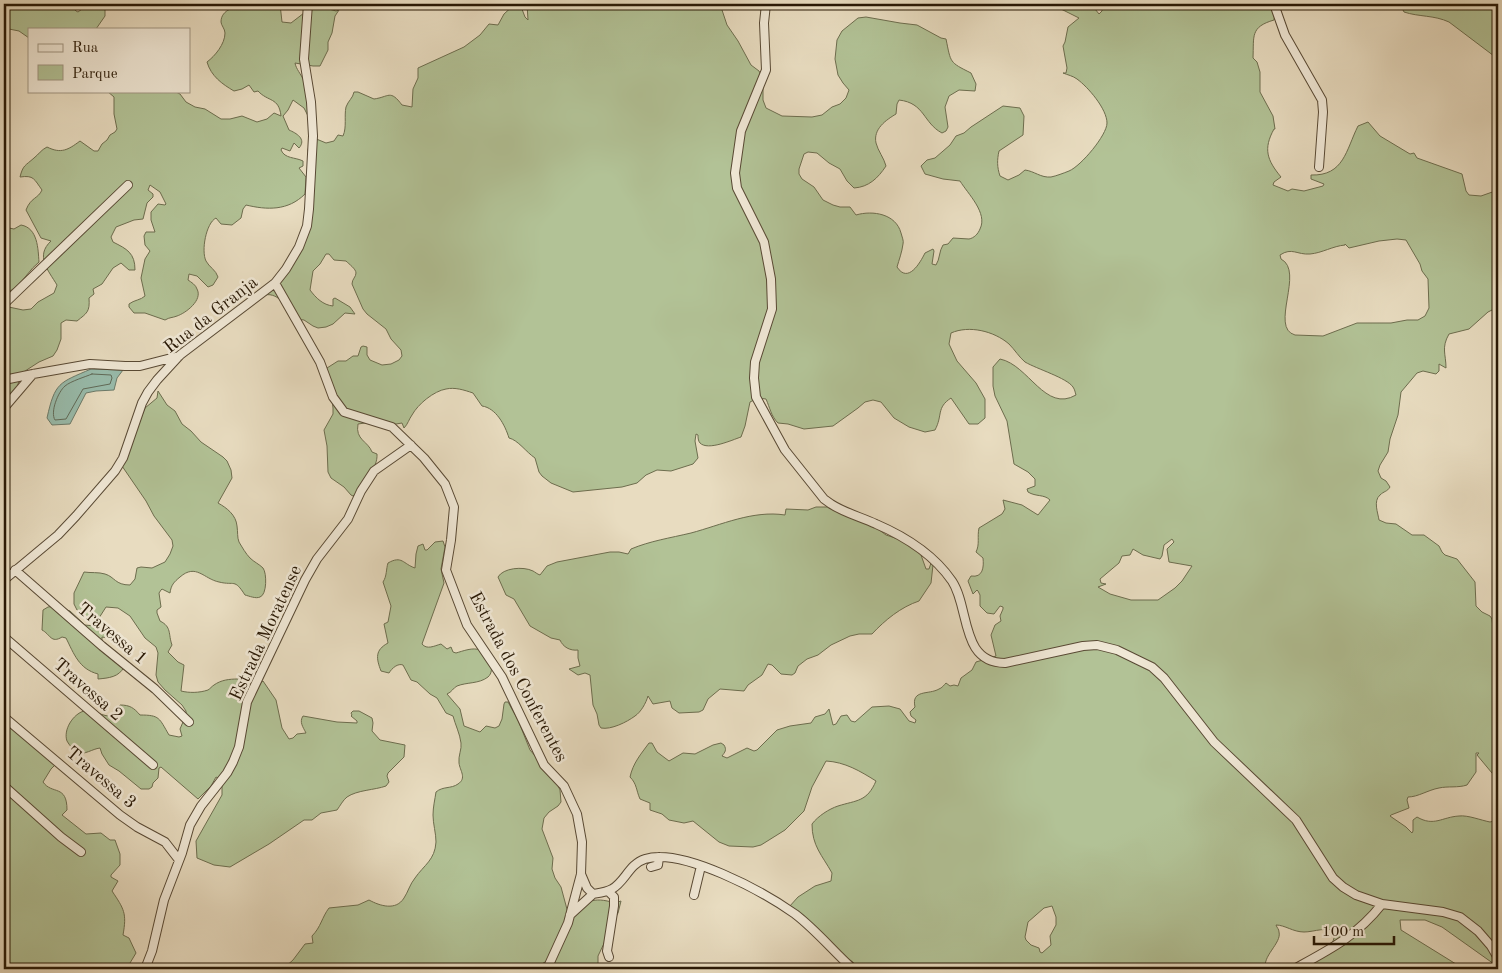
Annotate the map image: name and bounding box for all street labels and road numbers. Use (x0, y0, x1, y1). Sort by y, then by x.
street label: Rua da Granja (161, 273, 261, 357)
street label: Estrada Moratense (227, 563, 305, 703)
street label: Estrada dos Conferentes (465, 589, 571, 765)
street label: Travessa 1 (73, 600, 151, 668)
street label: Travessa 2 (50, 655, 126, 725)
street label: Travessa 3 (62, 744, 140, 812)

